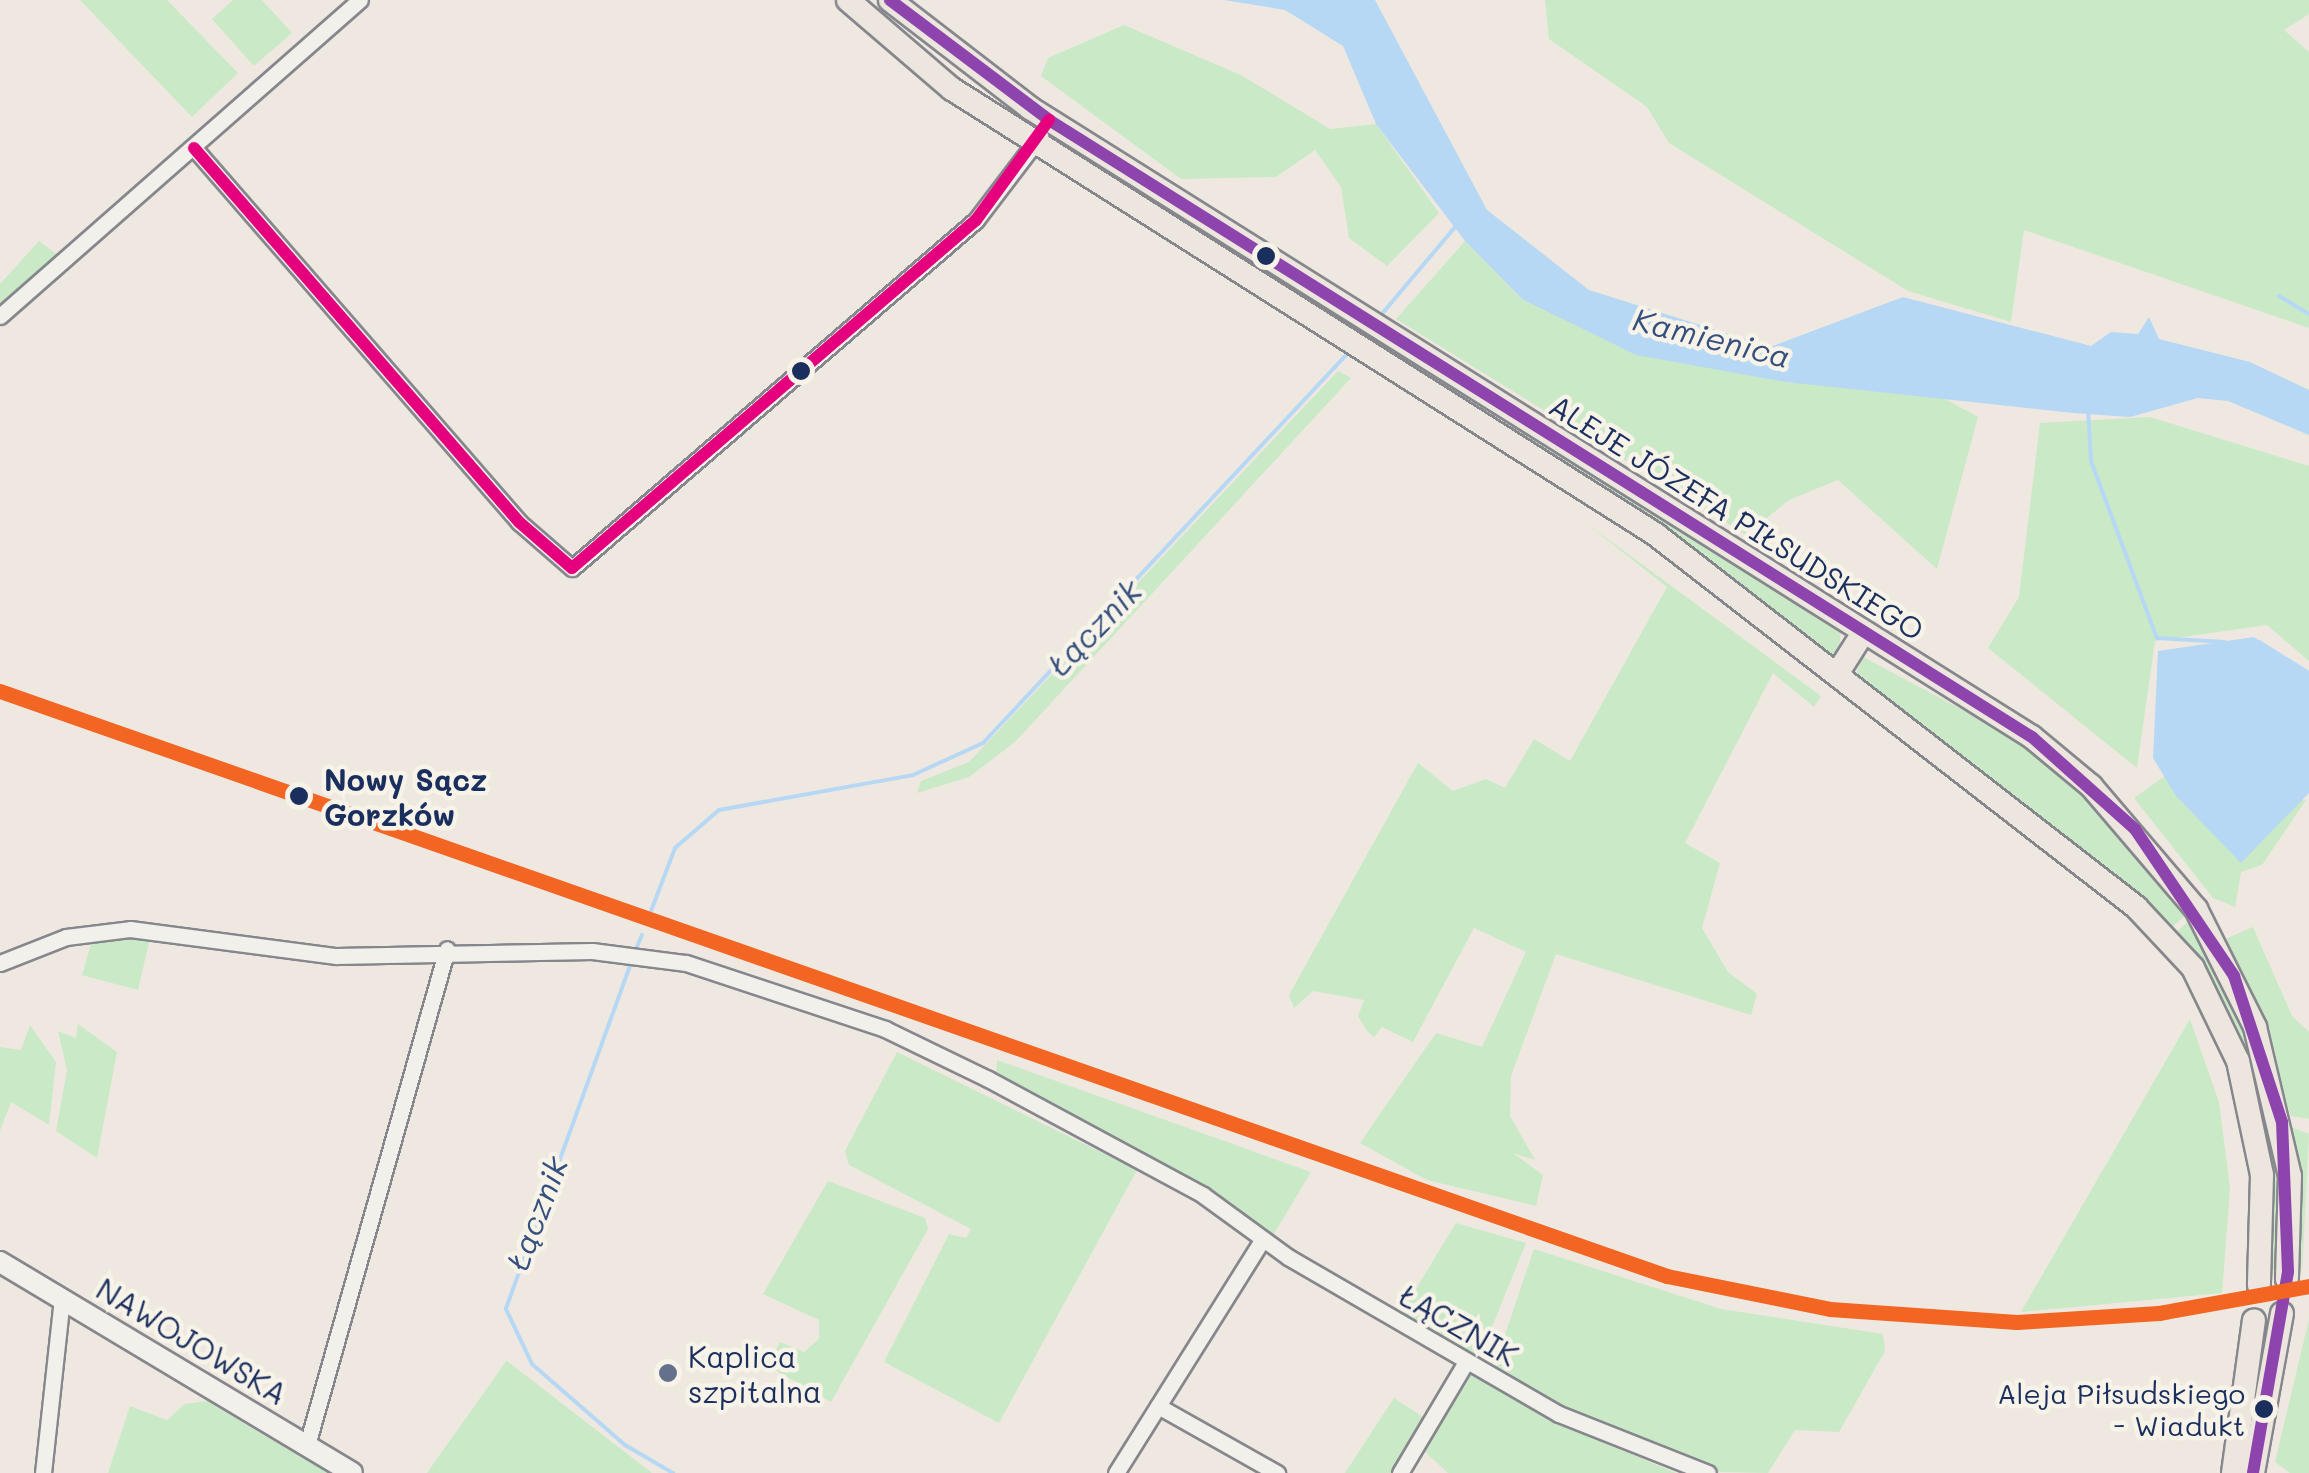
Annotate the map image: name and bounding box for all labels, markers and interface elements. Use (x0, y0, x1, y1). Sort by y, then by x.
unlabelled marker (1256, 246, 1276, 266)
water label: Kamienica (1629, 299, 1795, 375)
unlabelled marker (791, 361, 811, 381)
street label: ALEJE JÓZEFA PIŁSUDSKIEGO (1543, 387, 1931, 647)
water label: Łącznik (1039, 571, 1149, 683)
place label: Nowy Sącz Gorzków (324, 761, 487, 832)
marker: Nowy Sącz Gorzków (283, 780, 315, 812)
water label: Łącznik (497, 1151, 575, 1275)
street label: NAWOJOWSKA (90, 1270, 294, 1412)
street label: ŁĄCZNIK (1394, 1277, 1524, 1373)
place label: Kaplica szpitalna (688, 1338, 822, 1408)
marker: Kaplica szpitalna (657, 1362, 679, 1384)
place label: Aleja Piłsudskiego - Wiadukt (1997, 1376, 2245, 1442)
marker: Aleja Piłsudskiego - Wiadukt (2254, 1399, 2274, 1419)

